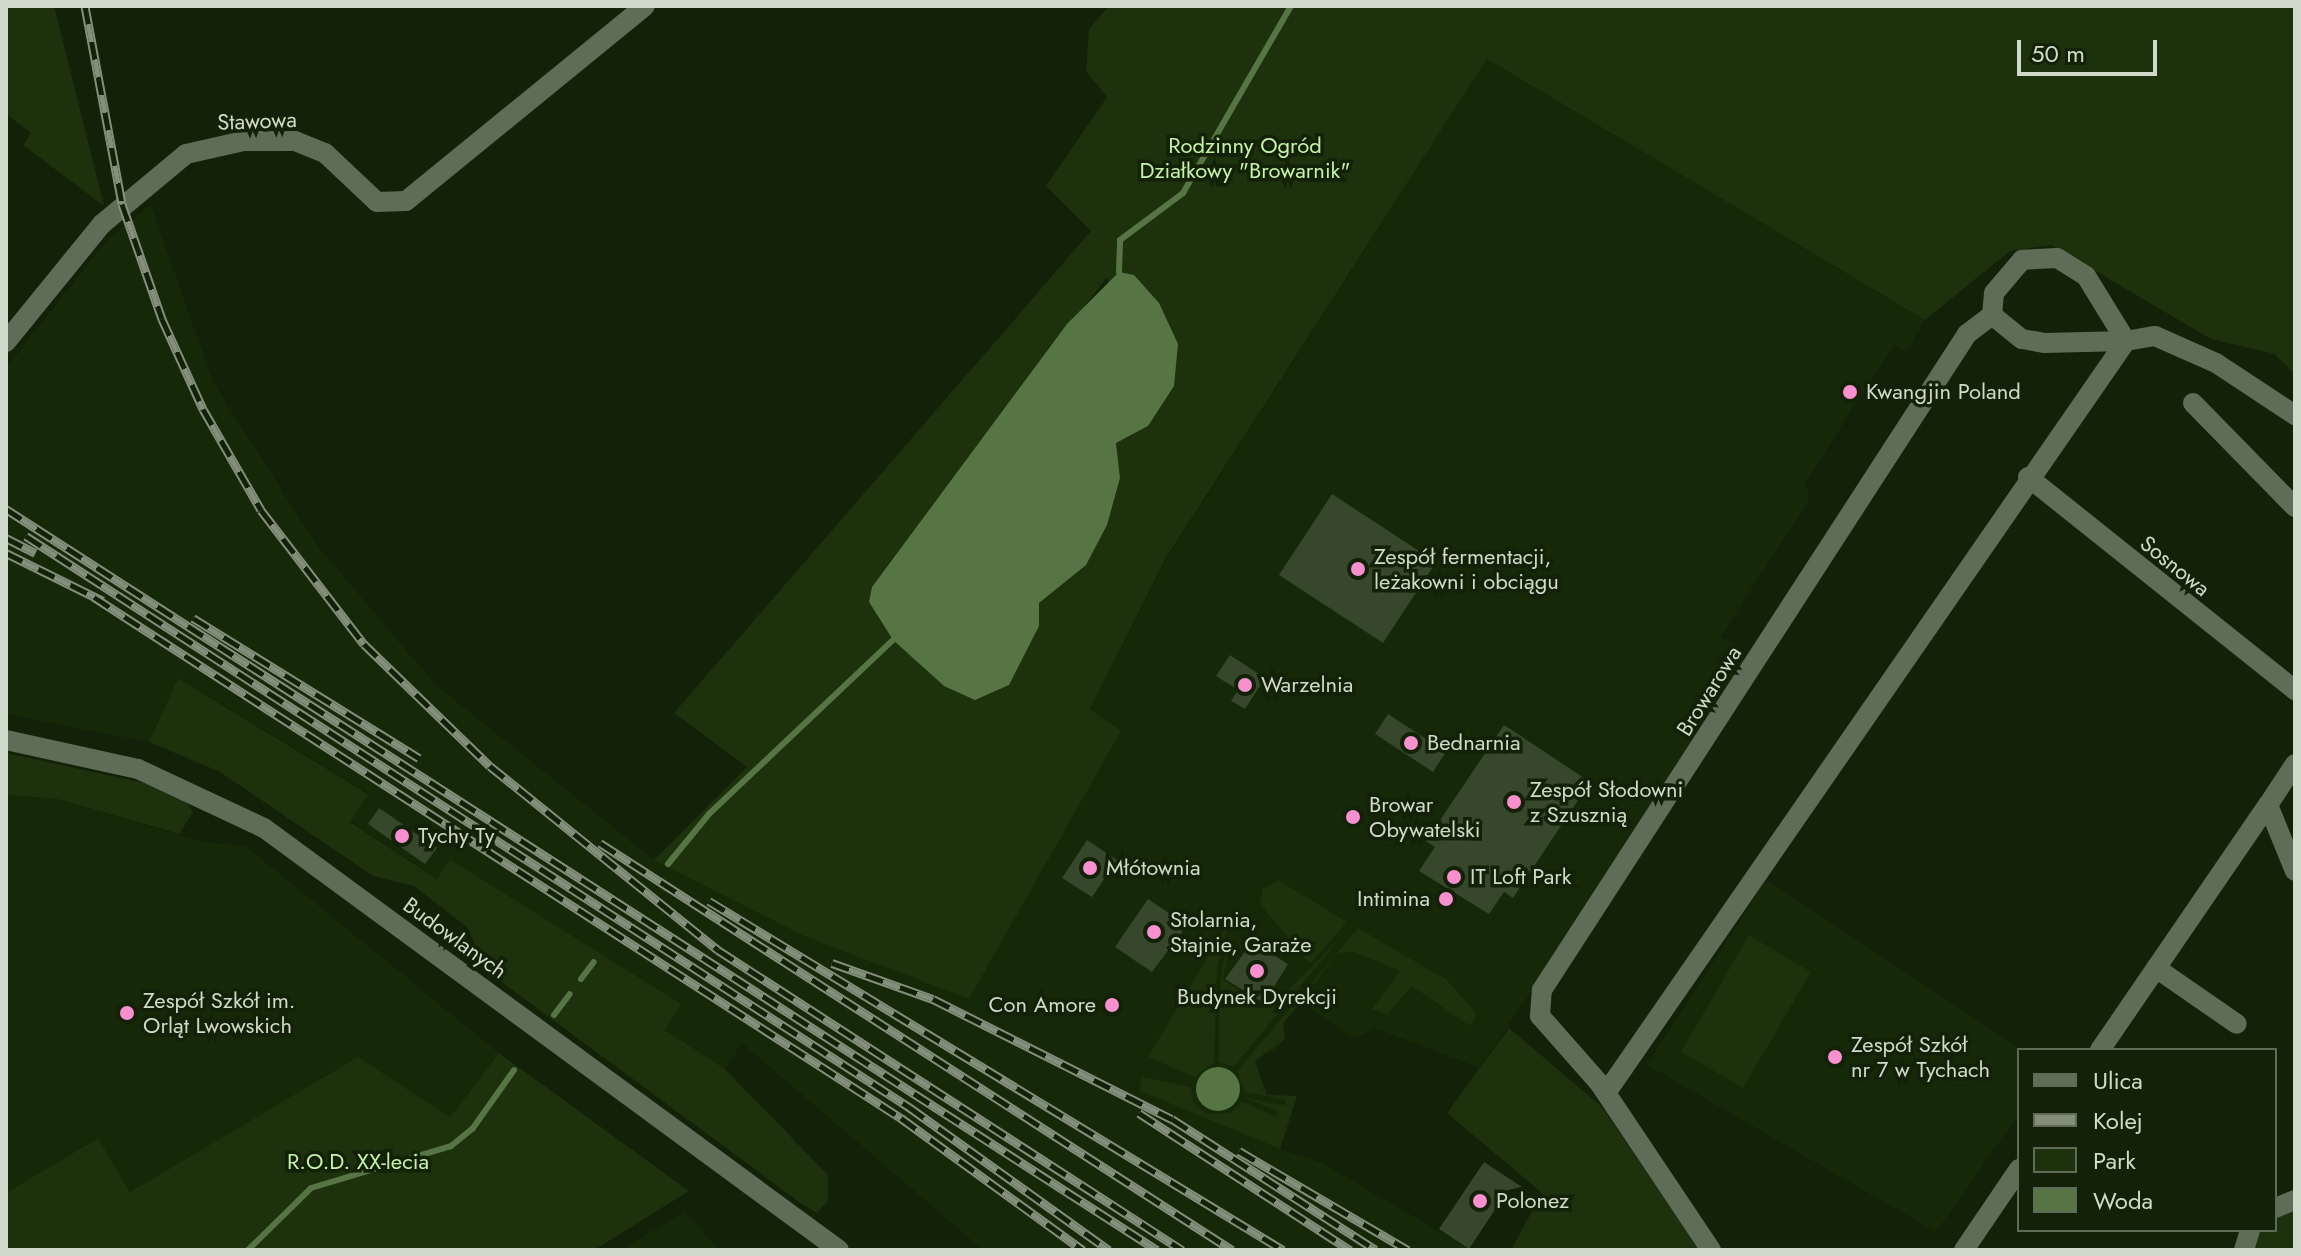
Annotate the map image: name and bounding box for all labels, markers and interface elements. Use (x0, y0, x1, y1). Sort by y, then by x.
scale bar (2021, 24, 2161, 74)
text: 50 m (2031, 36, 2085, 71)
street label: Stawowa (217, 106, 297, 136)
park label: Rodzinny Ogród Działkowy "Browarnik" (1139, 132, 1351, 184)
place label: Kwangjin Poland (1866, 379, 2021, 405)
marker: Kwangjin Poland (1841, 383, 1859, 401)
street label: Sosnowa (2135, 530, 2215, 602)
place label: Zespół fermentacji, leżakowni i obciągu (1374, 543, 1559, 594)
marker: Zespół fermentacji, leżakowni i obciągu (1349, 560, 1367, 578)
street label: Browarowa (1671, 641, 1747, 741)
place label: Warzelnia (1261, 672, 1353, 698)
marker: Warzelnia (1236, 676, 1254, 694)
place label: Bednarnia (1427, 730, 1521, 756)
marker: Bednarnia (1402, 734, 1420, 752)
place label: Zespół Słodowni z Szusznią (1530, 776, 1683, 828)
place label: Browar Obywatelski (1369, 791, 1480, 842)
marker: Zespół Słodowni z Szusznią (1505, 793, 1523, 811)
marker: Browar Obywatelski (1344, 808, 1362, 826)
place label: Tychy Ty (418, 823, 494, 849)
marker: Tychy Ty (393, 827, 411, 845)
place label: Młótownia (1106, 855, 1201, 881)
marker: Młótownia (1081, 859, 1099, 877)
place label: IT Loft Park (1470, 864, 1572, 890)
marker: IT Loft Park (1445, 868, 1463, 886)
place label: Intimina (1357, 886, 1430, 912)
marker: Intimina (1437, 890, 1455, 908)
street label: Budowlanych (398, 892, 512, 984)
place label: Stolarnia, Stajnie, Garaże (1170, 906, 1312, 958)
marker: Stolarnia, Stajnie, Garaże (1145, 923, 1163, 941)
marker: Budynek Dyrekcji (1248, 962, 1266, 980)
place label: Budynek Dyrekcji (1177, 984, 1337, 1010)
place label: Zespół Szkół im. Orląt Lwowskich (143, 987, 295, 1038)
place label: Con Amore (989, 992, 1096, 1018)
marker: Con Amore (1103, 996, 1121, 1014)
marker: Zespół Szkół im. Orląt Lwowskich (118, 1004, 136, 1022)
place label: Zespół Szkół nr 7 w Tychach (1851, 1031, 1990, 1082)
marker: Zespół Szkół nr 7 w Tychach (1826, 1048, 1844, 1066)
legend (2017, 1048, 2277, 1232)
text: Ulica (2093, 1063, 2143, 1098)
text: Kolej (2093, 1103, 2143, 1138)
text: Park (2093, 1143, 2136, 1178)
park label: R.O.D. XX-lecia (287, 1149, 429, 1175)
text: Woda (2093, 1183, 2153, 1218)
place label: Polonez (1496, 1188, 1569, 1214)
marker: Polonez (1471, 1192, 1489, 1210)

